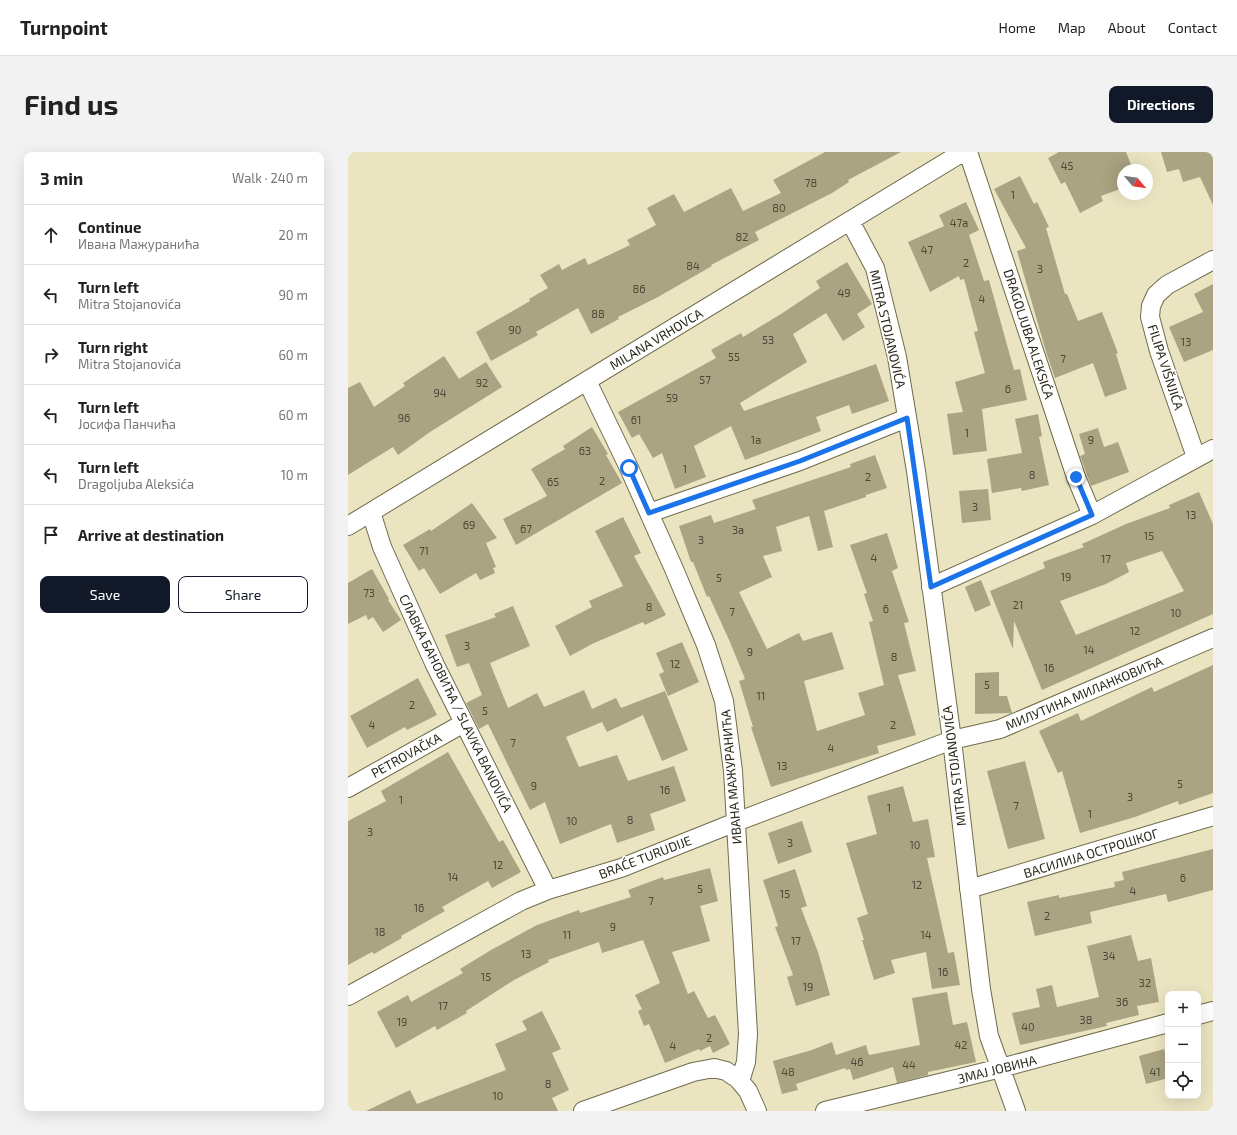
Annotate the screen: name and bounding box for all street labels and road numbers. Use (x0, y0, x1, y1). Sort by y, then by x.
street label: DRAGOLJUBA ALEKSIĆA (1000, 267, 1059, 401)
street label: MITRA STOJANOVIĆA (867, 268, 910, 390)
street label: MILANA VRHOVCA (607, 305, 705, 373)
street label: FILIPA VIŠNJIĆA (1145, 322, 1188, 412)
street label: СЛАВКА БАНОВИЋА / SLAVKA BANOVIĆA (396, 591, 517, 815)
street label: МИЛУТИНА МИЛАНКОВИЋА (1003, 653, 1165, 733)
street label: MITRA STOJANOVIĆA (938, 705, 969, 827)
street label: ИВАНА МАЖУРАНИЋА (717, 709, 745, 845)
street label: PETROVAČKA (368, 729, 444, 781)
street label: ВАСИЛИЈА ОСТРОШКОГ (1021, 825, 1161, 881)
street label: BRAĆE TURUDIJE (596, 831, 694, 882)
street label: ЗМАЈ ЈОВИНА (956, 1051, 1038, 1087)

